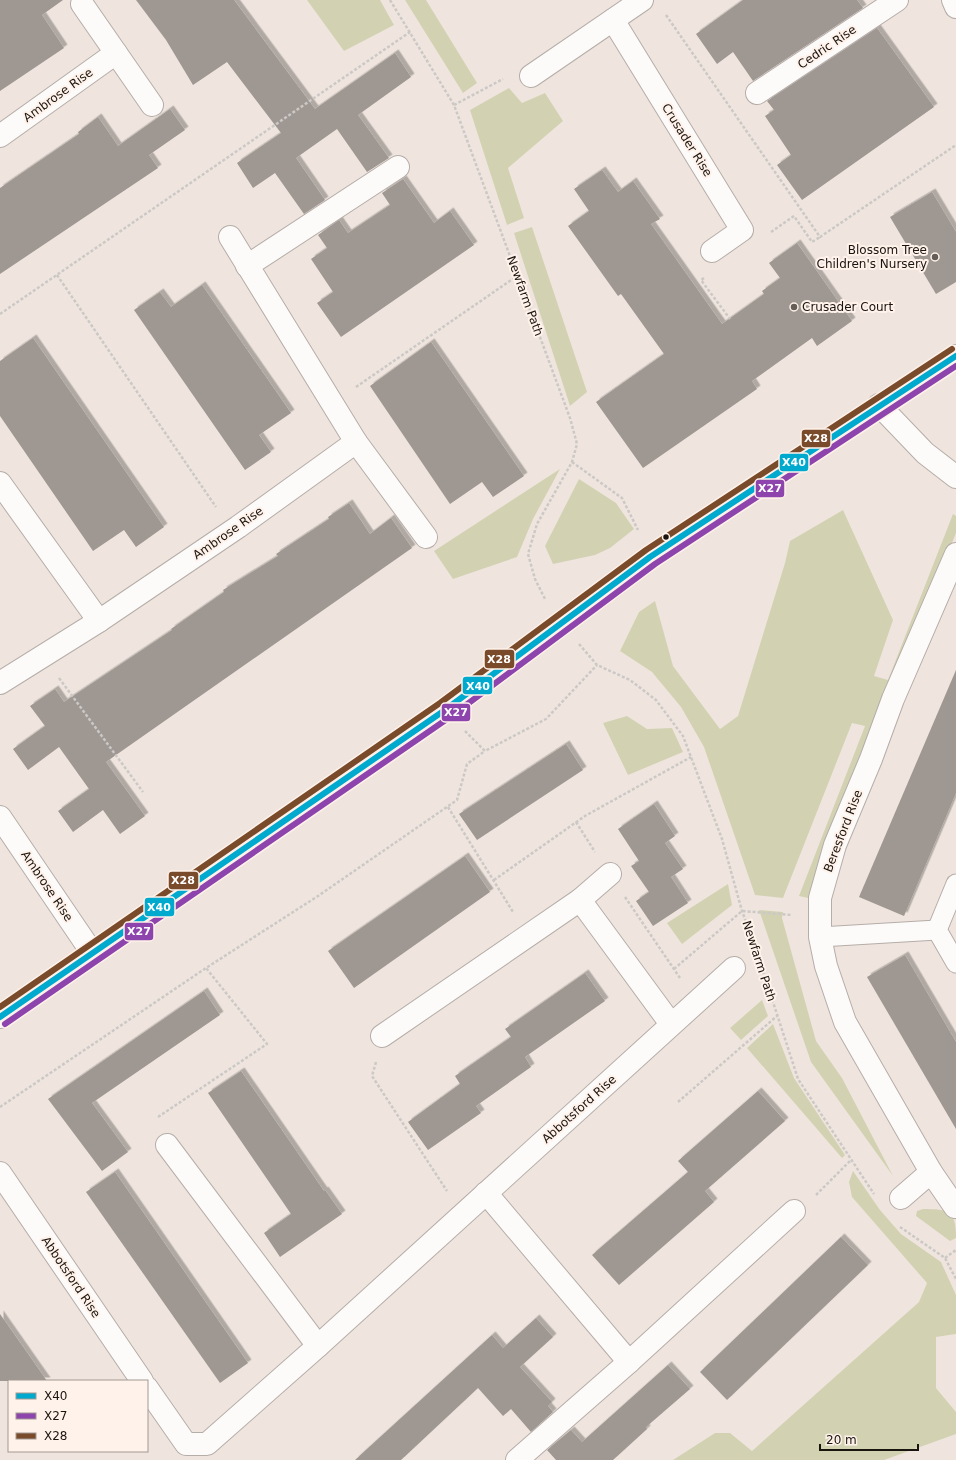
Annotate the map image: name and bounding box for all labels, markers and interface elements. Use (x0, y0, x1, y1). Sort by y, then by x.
street label: Cedric Rise (795, 22, 859, 72)
street label: Ambrose Rise (21, 65, 95, 125)
street label: Crusader Rise (659, 101, 715, 179)
place label: Blossom Tree Children's Nursery (817, 243, 927, 271)
marker: Blossom Tree Children's Nursery (930, 252, 940, 262)
street label: Newfarm Path (504, 254, 546, 338)
place label: Crusader Court (802, 300, 894, 314)
marker: Crusader Court (789, 302, 799, 312)
line badge: X28 (801, 429, 831, 448)
text: X28 (804, 432, 828, 445)
line badge: X40 (779, 453, 809, 472)
text: X40 (782, 456, 806, 469)
line badge: X27 (755, 479, 785, 498)
text: X27 (758, 482, 782, 495)
street label: Ambrose Rise (190, 504, 266, 562)
unlabelled marker (661, 532, 671, 542)
line badge: X28 (484, 649, 515, 669)
text: X28 (487, 653, 511, 666)
line badge: X40 (462, 676, 493, 695)
text: X40 (466, 680, 490, 693)
line badge: X27 (441, 703, 471, 722)
text: X27 (444, 706, 468, 719)
street label: Beresford Rise (821, 788, 865, 874)
street label: Ambrose Rise (18, 848, 76, 924)
line badge: X28 (168, 871, 199, 890)
text: X28 (171, 874, 195, 887)
line badge: X40 (144, 897, 175, 917)
text: X40 (147, 901, 171, 914)
street label: Newfarm Path (739, 919, 779, 1003)
line badge: X27 (124, 922, 154, 941)
text: X27 (127, 925, 151, 938)
street label: Abbotsford Rise (539, 1072, 619, 1146)
street label: Abbotsford Rise (39, 1234, 103, 1320)
legend (8, 1380, 148, 1452)
text: X40 (44, 1389, 68, 1403)
text: X27 (44, 1409, 68, 1423)
scale bar (820, 1426, 918, 1452)
text: X28 (44, 1429, 68, 1443)
text: 20 m (826, 1433, 857, 1447)

